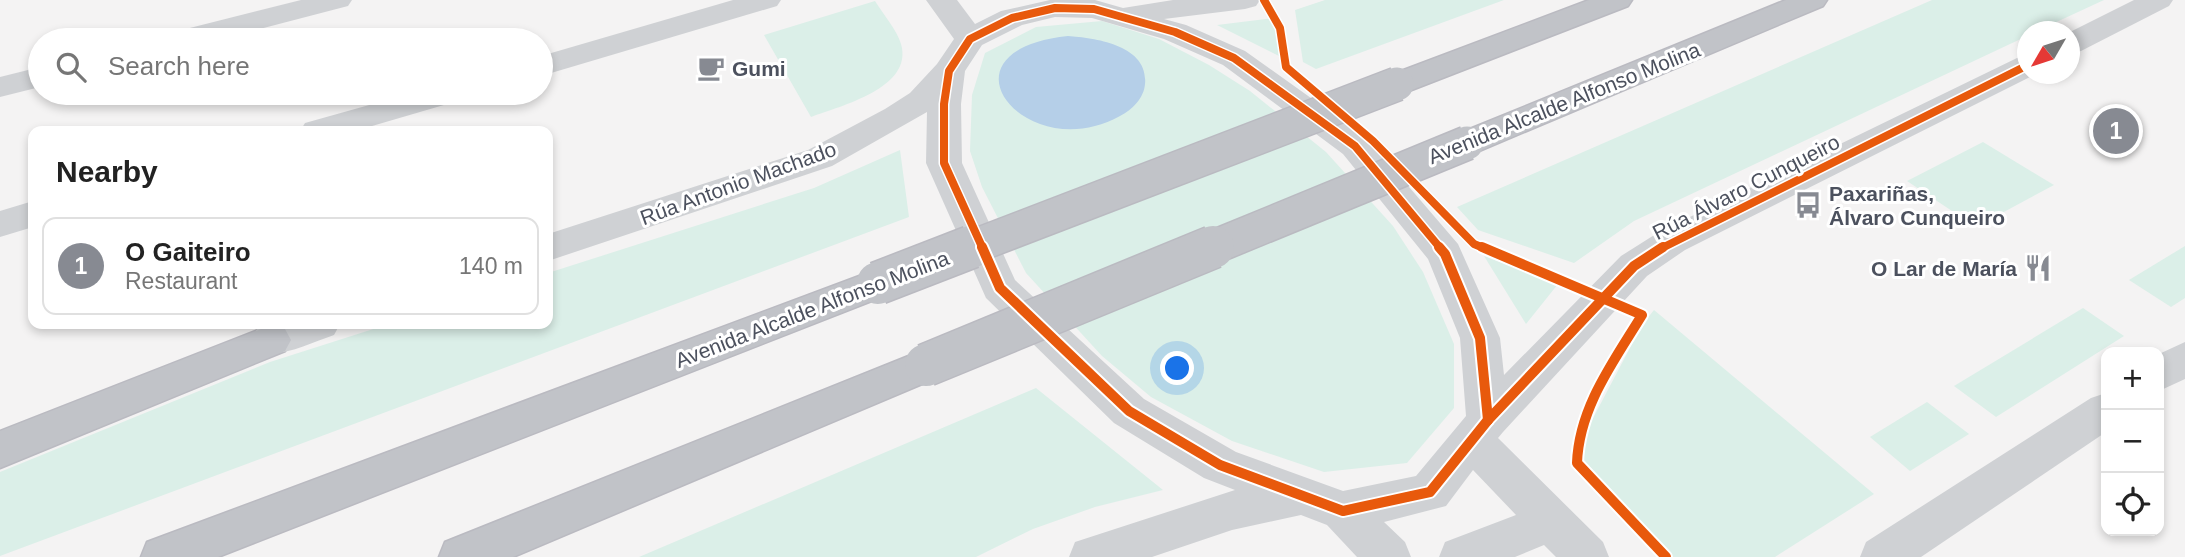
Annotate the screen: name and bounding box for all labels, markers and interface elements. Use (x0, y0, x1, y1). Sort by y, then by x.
north arrow (2017, 21, 2080, 84)
search box (28, 28, 553, 105)
street label: Avenida Alcalde Alfonso Molina (1425, 38, 1704, 168)
icon: search (52, 48, 90, 86)
text: Search here (108, 51, 250, 81)
cafe icon: Gumi (696, 53, 726, 83)
place label: Gumi (732, 57, 786, 80)
pin: 1 (2093, 105, 2139, 157)
street label: Rúa Álvaro Cunqueiro (1649, 130, 1843, 244)
street label: Rúa Antonio Machado (637, 137, 839, 229)
text: Nearby (56, 155, 158, 188)
place label: Paxariñas, Álvaro Cunqueiro (1829, 182, 2005, 229)
bus stop icon: Paxariñas, Álvaro Cunqueiro (1793, 190, 1823, 220)
text: O Gaiteiro (125, 237, 251, 267)
street label: Avenida Alcalde Alfonso Molina (672, 246, 952, 372)
text: 1 (75, 253, 87, 279)
text: 140 m (459, 253, 523, 279)
restaurant icon: O Lar de María (2023, 253, 2053, 283)
place label: O Lar de María (1871, 257, 2017, 280)
text: Restaurant (125, 268, 238, 294)
map controls (2101, 347, 2164, 536)
button: + (2101, 347, 2164, 410)
your location (1160, 351, 1194, 385)
button: − (2101, 410, 2164, 473)
button: locate (2101, 473, 2164, 536)

